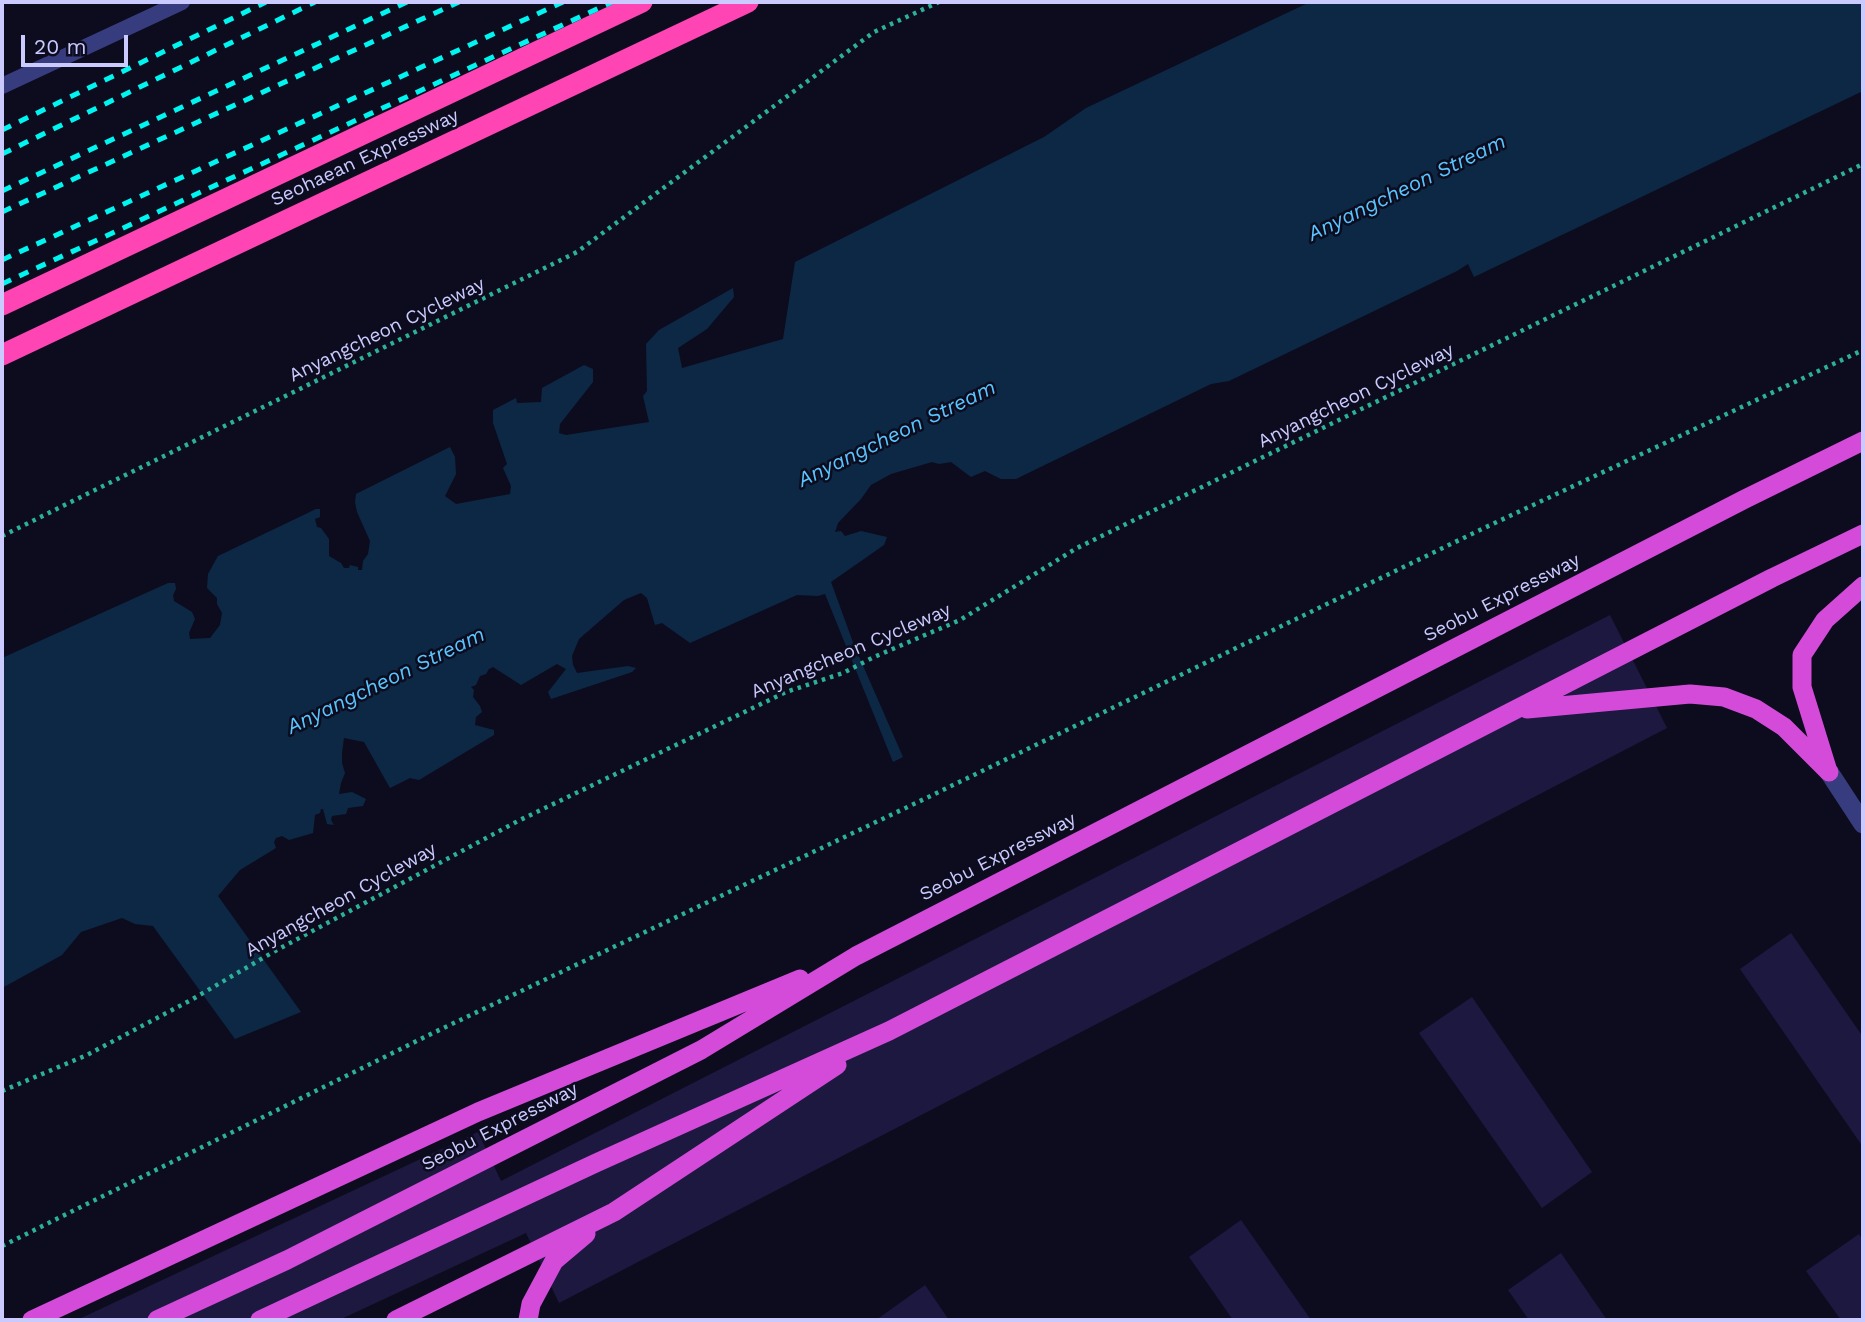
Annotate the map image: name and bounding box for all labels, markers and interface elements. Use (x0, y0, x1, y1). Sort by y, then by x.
scale bar (24, 21, 131, 65)
text: 20 m (34, 34, 86, 59)
street label: Seohaean Expressway (267, 104, 463, 212)
water label: Anyangcheon Stream (1304, 129, 1510, 247)
street label: Anyangcheon Cycleway (285, 273, 489, 387)
street label: Anyangcheon Cycleway (1254, 339, 1458, 453)
water label: Anyangcheon Stream (794, 375, 1000, 493)
street label: Seobu Expressway (1420, 549, 1584, 647)
street label: Anyangcheon Cycleway (748, 599, 954, 703)
water label: Anyangcheon Stream (283, 622, 489, 740)
street label: Seobu Expressway (916, 808, 1080, 906)
street label: Anyangcheon Cycleway (241, 838, 441, 962)
street label: Seobu Expressway (418, 1078, 582, 1176)

